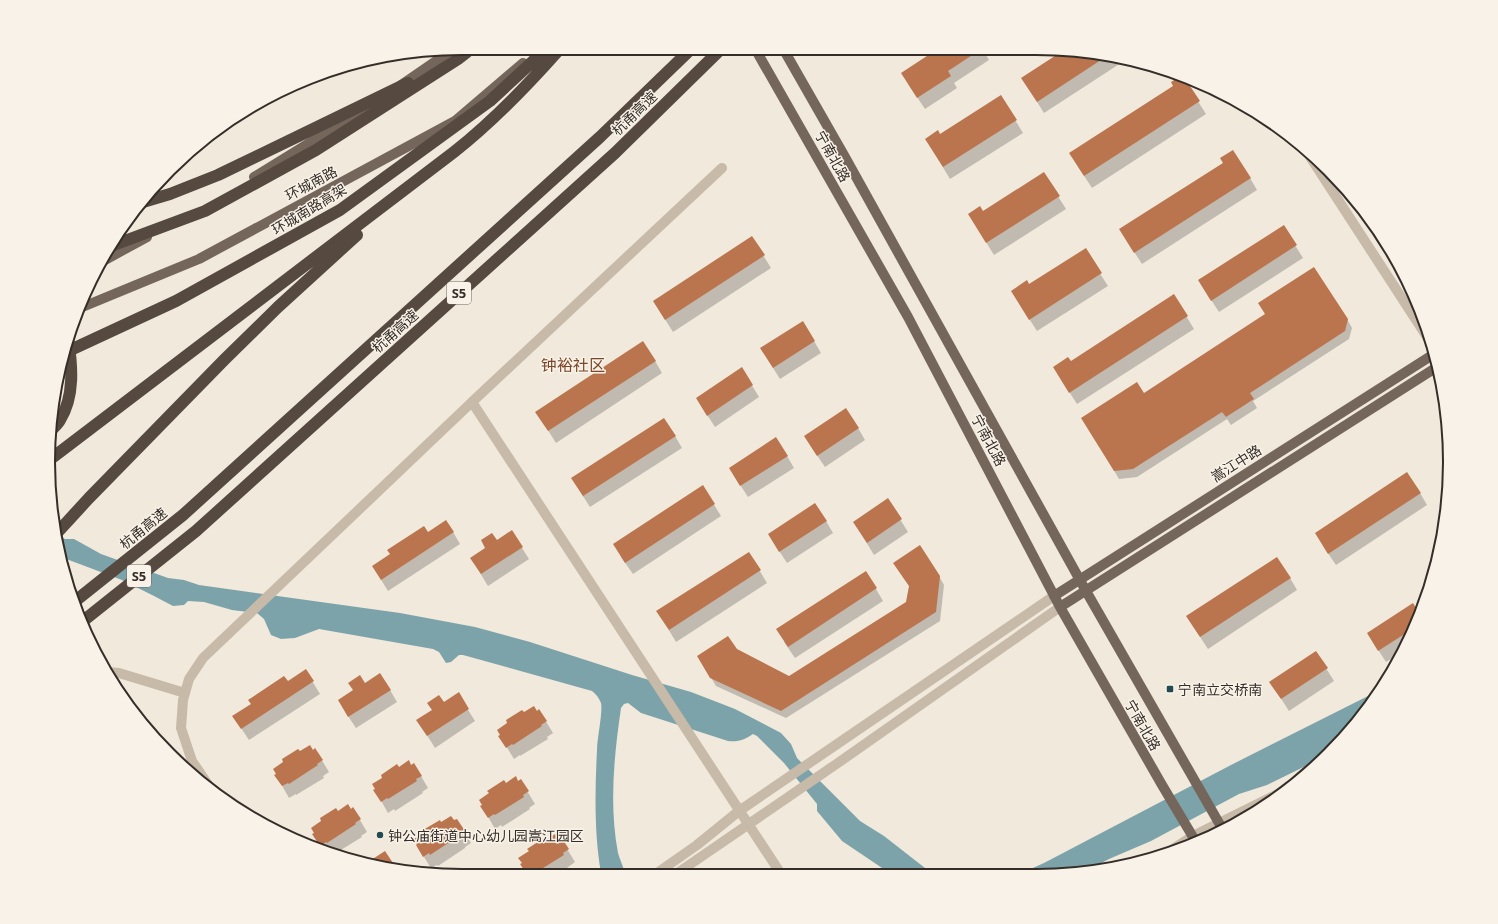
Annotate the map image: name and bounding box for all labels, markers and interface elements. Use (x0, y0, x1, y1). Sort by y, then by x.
street label: 杭甬高速 (607, 87, 661, 139)
street label: 宁南北路 (811, 127, 855, 185)
street label: 环城南路 (282, 161, 340, 205)
street label: 环城南路高架 (268, 179, 350, 239)
road number: S5 (447, 282, 471, 304)
street label: 杭甬高速 (368, 305, 422, 357)
district label: 钟裕社区 (541, 354, 605, 376)
street label: 宁南北路 (967, 411, 1011, 469)
street label: 嵩江中路 (1207, 440, 1265, 486)
street label: 杭甬高速 (115, 503, 171, 553)
road number: S5 (127, 565, 151, 587)
place label: 宁南立交桥南 (1178, 680, 1262, 699)
marker: 宁南立交桥南 (1165, 684, 1175, 694)
street label: 宁南北路 (1121, 696, 1165, 754)
place label: 钟公庙街道中心幼儿园嵩江园区 (388, 826, 584, 845)
marker: 钟公庙街道中心幼儿园嵩江园区 (375, 830, 385, 840)

